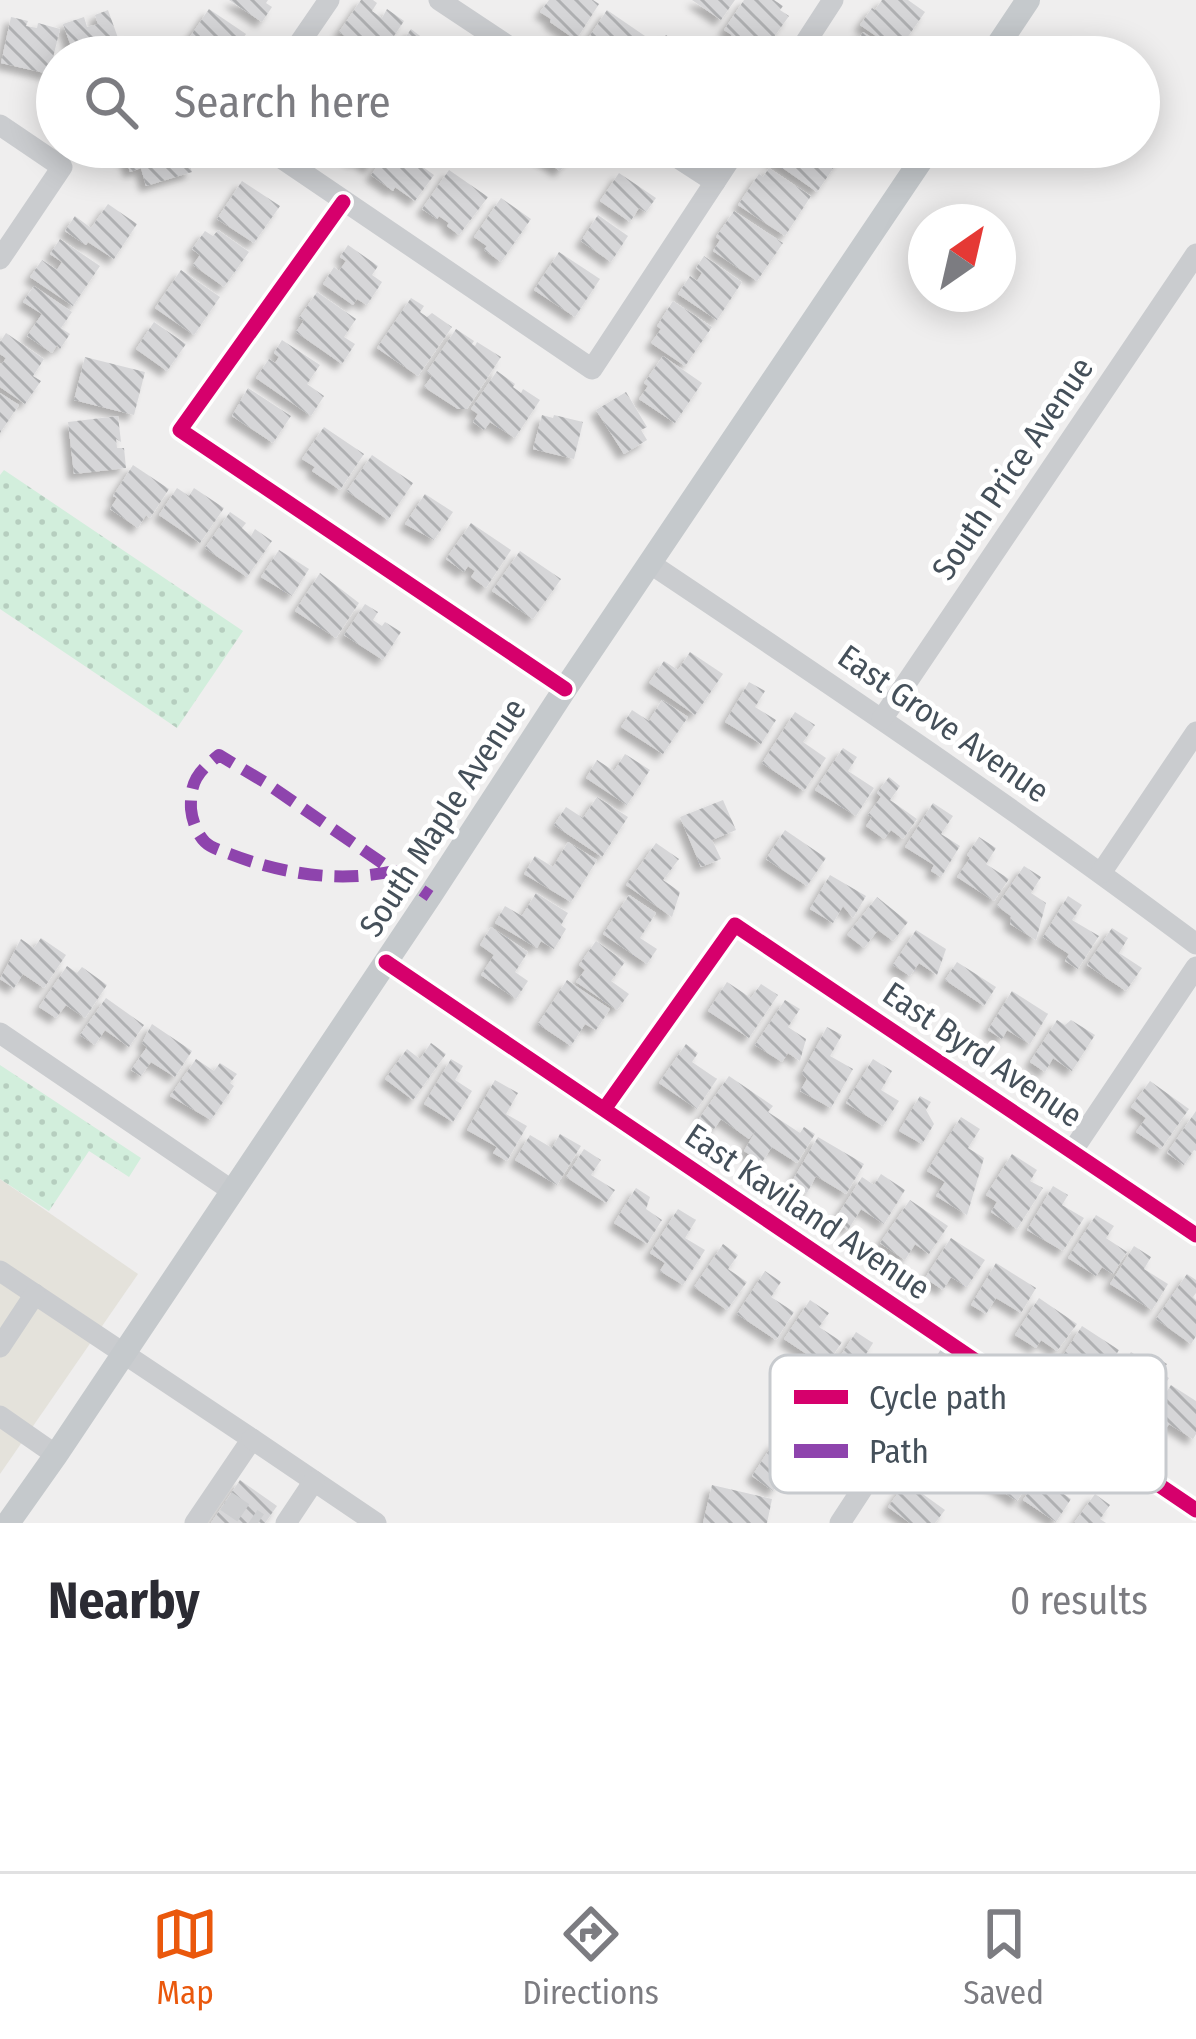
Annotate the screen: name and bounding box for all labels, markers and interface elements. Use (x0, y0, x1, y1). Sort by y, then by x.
search box (36, 36, 1160, 168)
icon: search (78, 69, 144, 135)
text: Search here (174, 75, 391, 129)
north arrow (908, 204, 1016, 312)
street label: South Price Avenue (924, 350, 1102, 588)
street label: East Grove Avenue (830, 636, 1057, 811)
street label: South Maple Avenue (351, 691, 535, 944)
street label: East Byrd Avenue (875, 973, 1090, 1136)
street label: East Kaviland Avenue (678, 1115, 937, 1308)
legend (770, 1355, 1166, 1493)
text: Cycle path (869, 1378, 1007, 1418)
text: Path (869, 1432, 929, 1472)
text: Nearby (48, 1570, 200, 1632)
text: 0 results (1010, 1578, 1148, 1624)
tab: Map (152, 1901, 218, 2013)
tab: Directions (522, 1901, 659, 2013)
tab: Saved (963, 1901, 1044, 2013)

